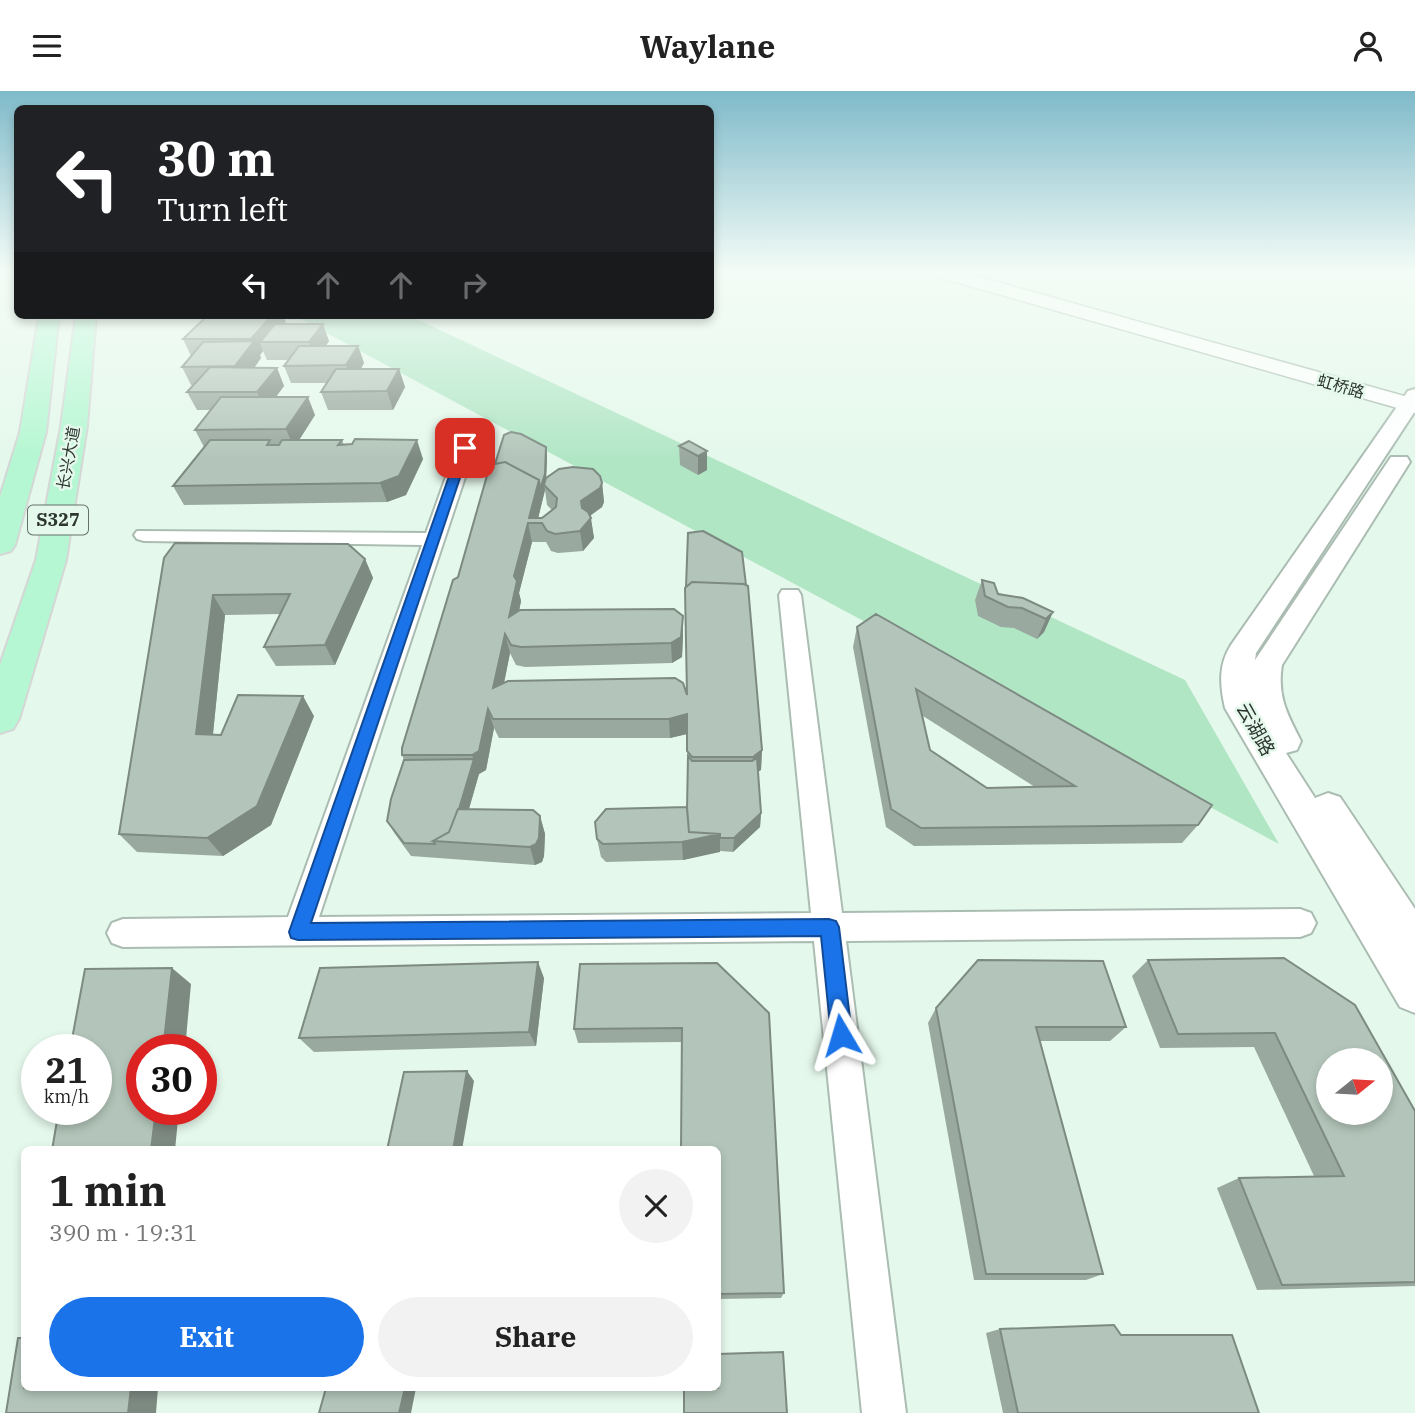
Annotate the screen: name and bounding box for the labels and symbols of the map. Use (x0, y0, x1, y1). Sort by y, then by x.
street label: 虹桥路 (1315, 370, 1367, 402)
pin (435, 418, 495, 478)
street label: 长兴大道 (53, 425, 83, 491)
road number: S327 (28, 505, 88, 535)
street label: 云湖路 (1232, 698, 1280, 760)
position arrow (804, 998, 878, 1072)
speed limit sign: 30 (126, 1034, 217, 1125)
north arrow (1316, 1048, 1393, 1125)

